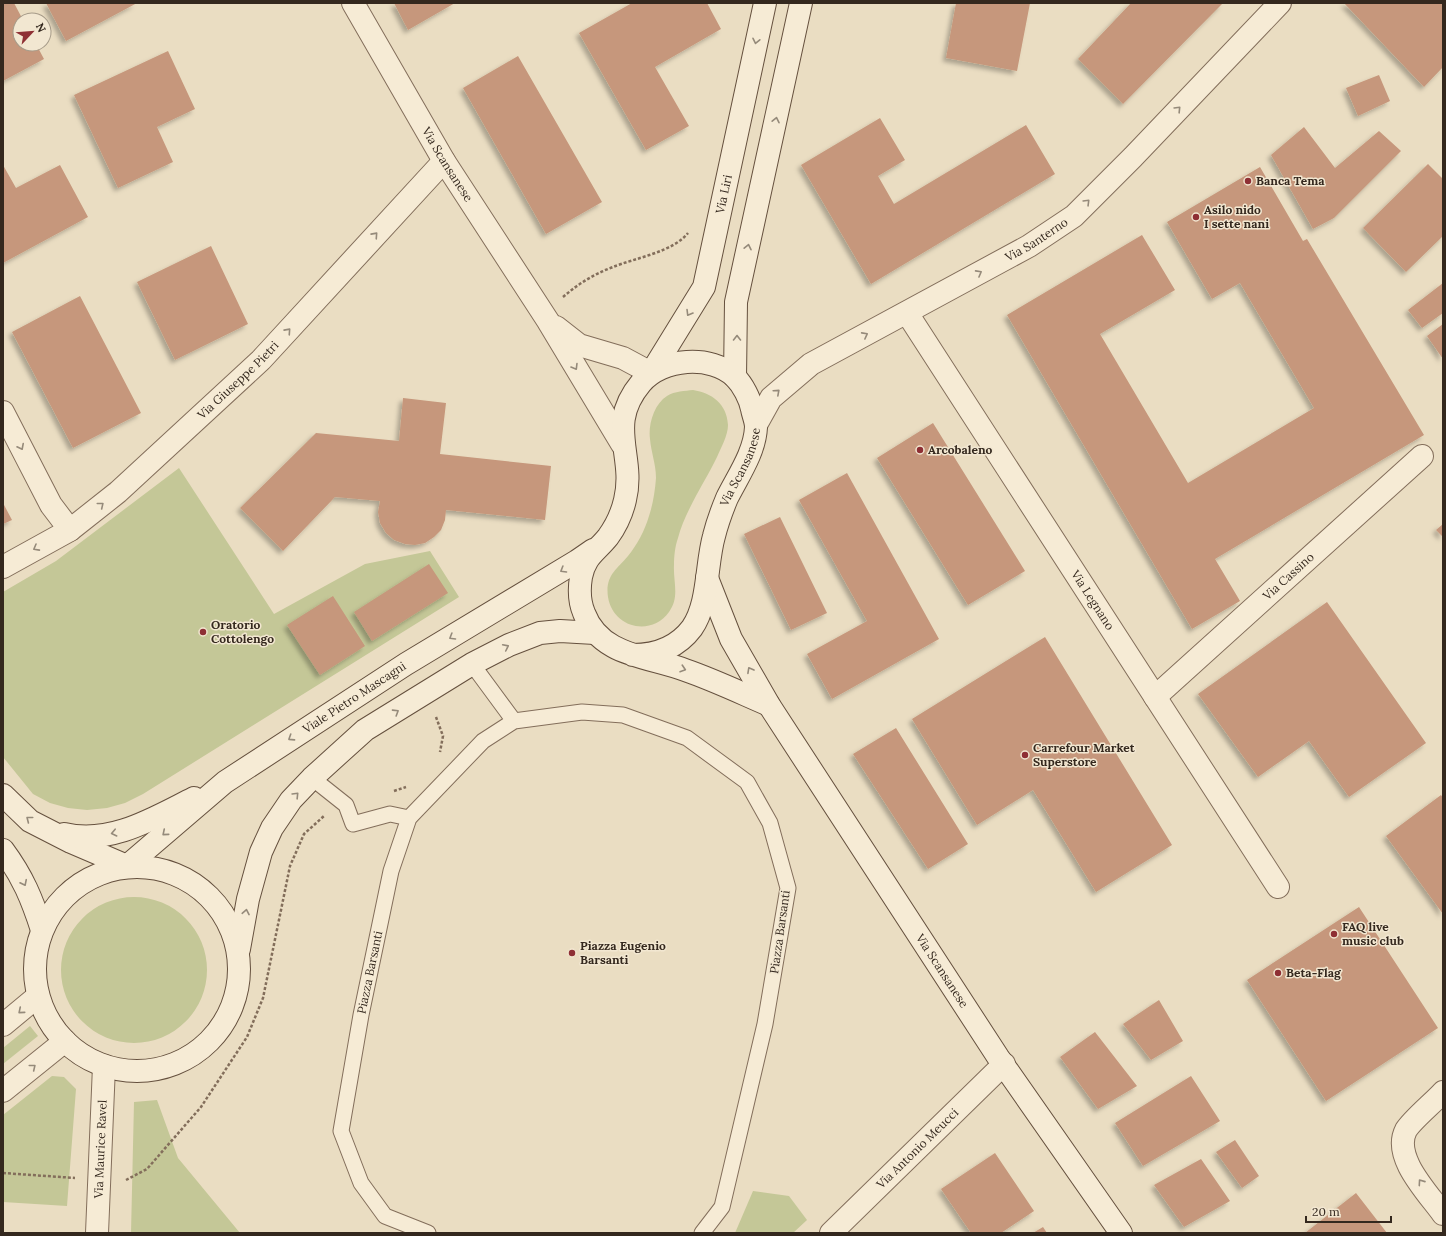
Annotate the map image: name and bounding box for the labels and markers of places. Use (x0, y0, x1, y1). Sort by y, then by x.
place label: Banca Tema (1256, 173, 1325, 188)
marker: Banca Tema (1243, 176, 1253, 186)
place label: Asilo nido I sette nani (1204, 202, 1269, 231)
marker: Asilo nido I sette nani (1191, 212, 1201, 222)
place label: Arcobaleno (928, 442, 993, 457)
marker: Arcobaleno (915, 445, 925, 455)
place label: Oratorio Cottolengo (211, 617, 274, 646)
marker: Oratorio Cottolengo (198, 627, 208, 637)
place label: Carrefour Market Superstore (1033, 740, 1136, 769)
marker: Carrefour Market Superstore (1020, 750, 1030, 760)
place label: FAQ live music club (1342, 919, 1404, 948)
marker: FAQ live music club (1329, 929, 1339, 939)
place label: Piazza Eugenio Barsanti (580, 938, 666, 967)
marker: Piazza Eugenio Barsanti (567, 948, 577, 958)
place label: Beta-Flag (1286, 965, 1342, 980)
marker: Beta-Flag (1273, 968, 1283, 978)

